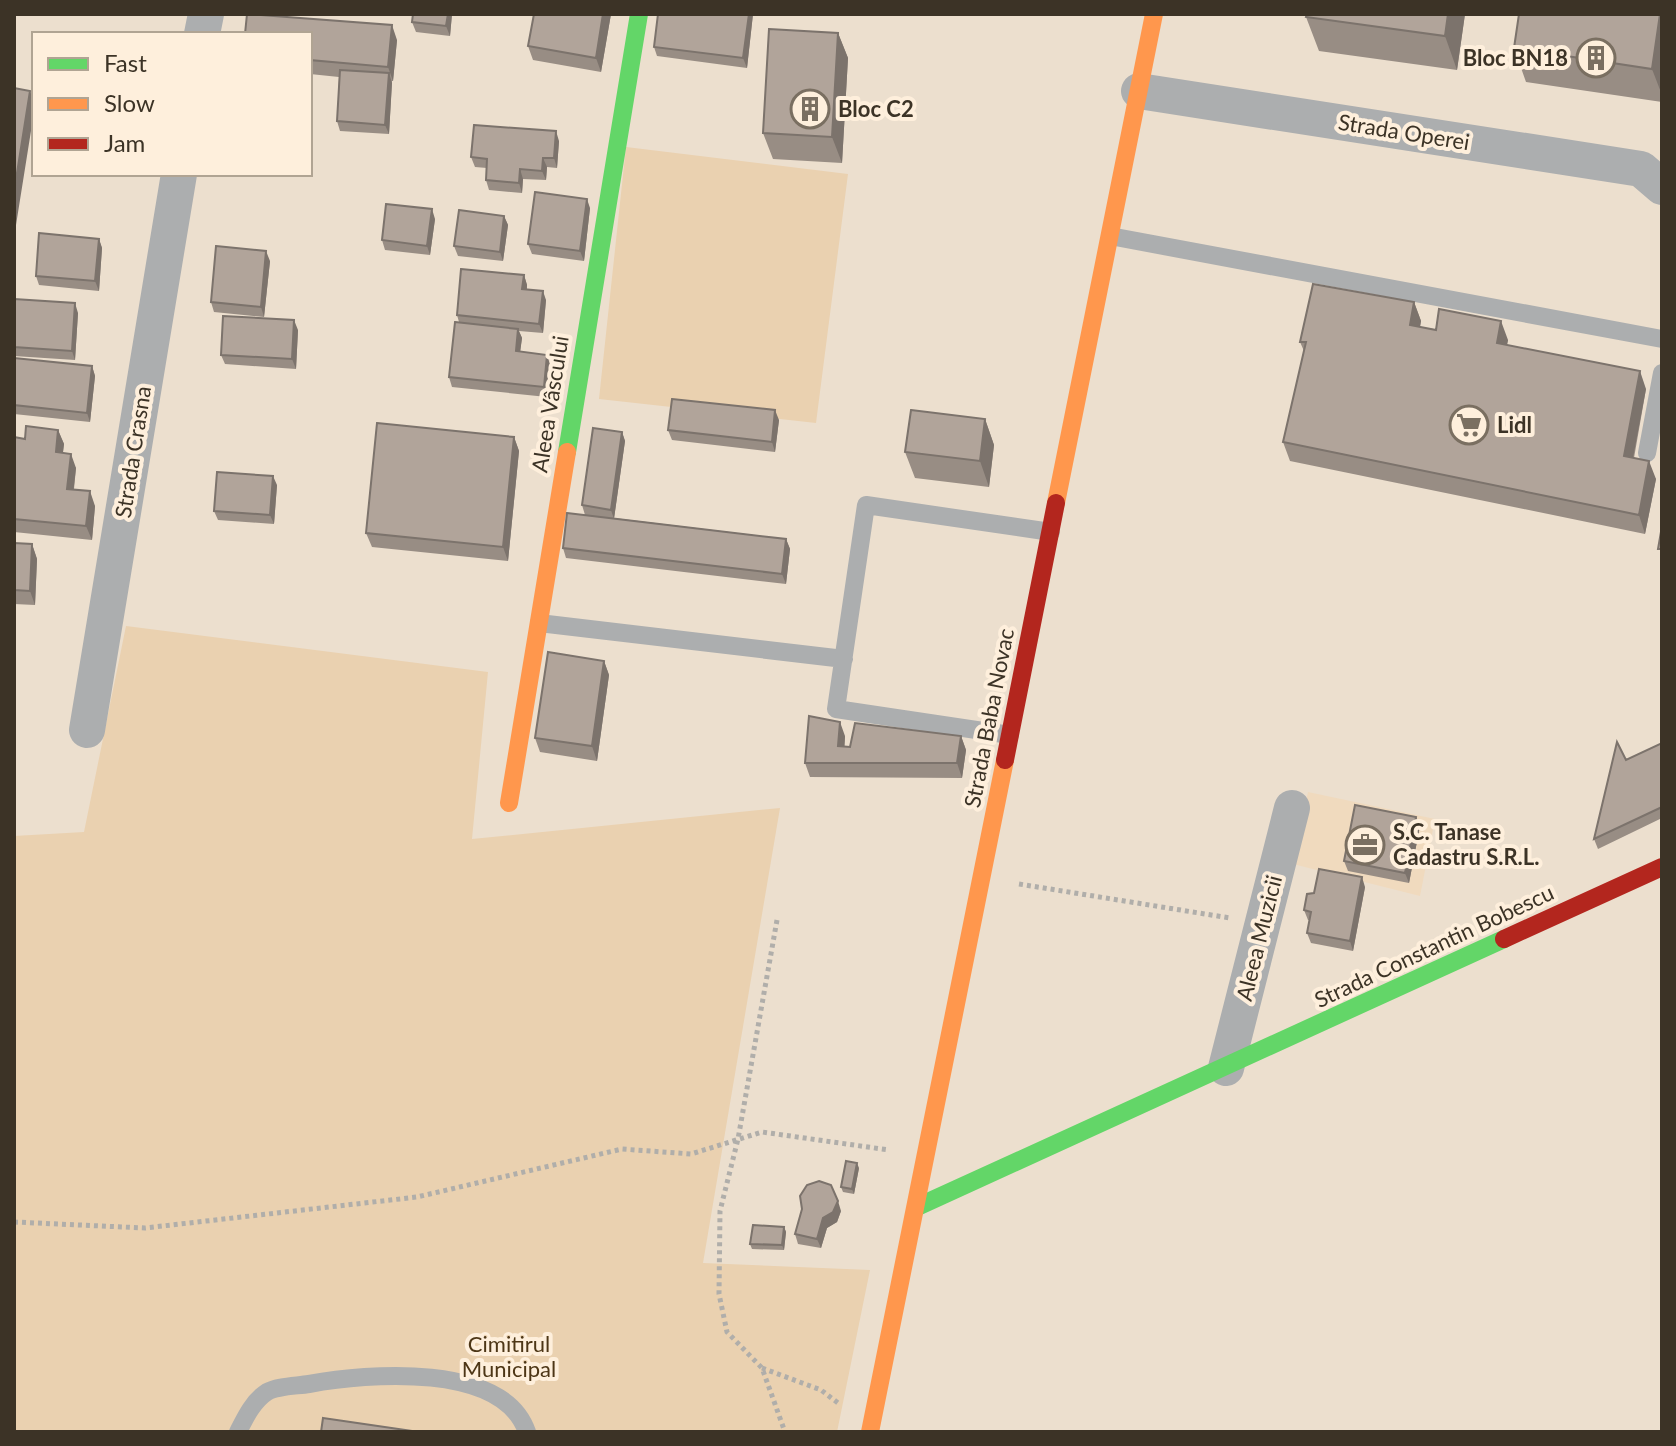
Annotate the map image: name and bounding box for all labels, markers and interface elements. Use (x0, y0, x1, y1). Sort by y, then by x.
legend (32, 32, 312, 176)
building icon: Bloc BN18 (1575, 37, 1617, 79)
place label: Bloc BN18 (1463, 44, 1568, 71)
text: Fast (104, 48, 147, 77)
text: Slow (104, 88, 155, 117)
building icon: Bloc C2 (789, 88, 831, 130)
place label: Bloc C2 (838, 95, 914, 122)
street label: Strada Operei (1336, 108, 1472, 155)
text: Jam (104, 128, 145, 157)
street label: Aleea Vâscului (525, 334, 574, 474)
street label: Strada Crasna (109, 384, 156, 520)
supermarket icon: Lidl (1448, 404, 1490, 446)
place label: Lidl (1497, 411, 1532, 438)
street label: Strada Baba Novac (958, 626, 1019, 810)
place label: S.C. Tanase Cadastru S.R.L. (1393, 818, 1540, 870)
office icon: S.C. Tanase Cadastru S.R.L. (1344, 824, 1386, 866)
street label: Aleea Muzicii (1230, 872, 1287, 1004)
street label: Strada Constantin Bobescu (1310, 878, 1558, 1013)
park label: Cimitirul Municipal (462, 1330, 556, 1382)

